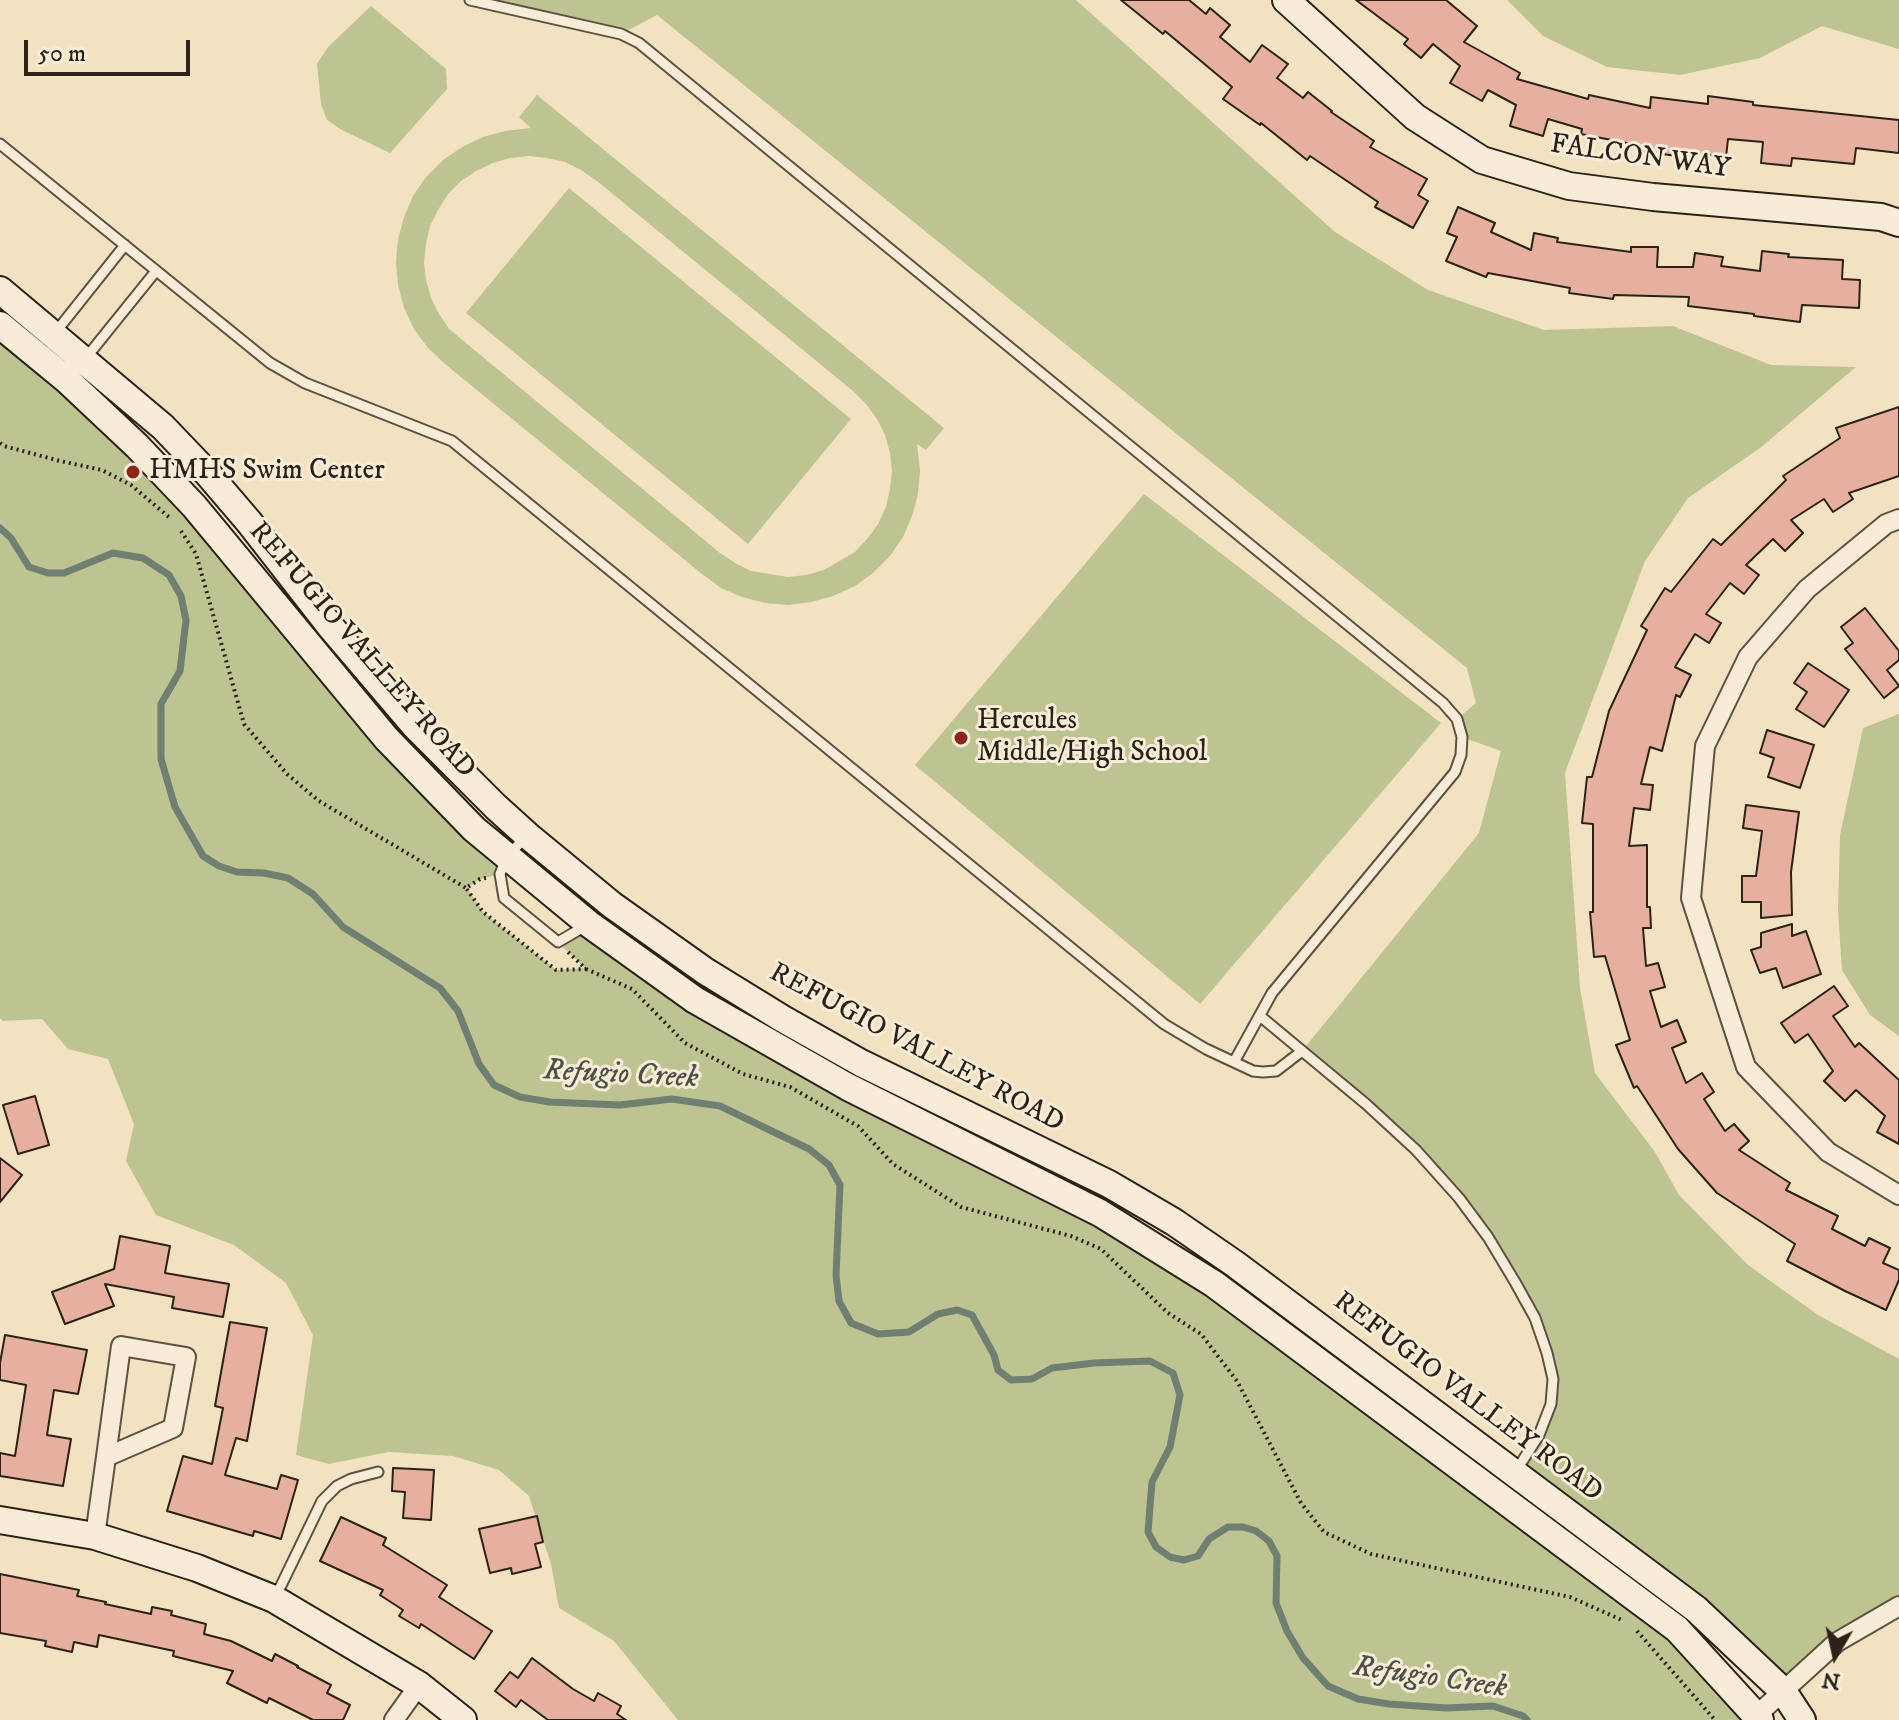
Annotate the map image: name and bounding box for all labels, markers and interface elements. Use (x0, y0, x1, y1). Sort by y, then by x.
scale bar (28, 24, 194, 74)
text: 50 m (38, 39, 86, 69)
street label: FALCON WAY (1548, 129, 1732, 187)
place label: HMHS Swim Center (149, 455, 385, 489)
marker: HMHS Swim Center (124, 463, 142, 481)
street label: REFUGIO VALLEY ROAD (241, 516, 481, 786)
place label: Hercules Middle/High School (977, 705, 1207, 771)
marker: Hercules Middle/High School (952, 729, 970, 747)
street label: REFUGIO VALLEY ROAD (763, 957, 1069, 1141)
water label: Refugio Creek (543, 1054, 699, 1098)
street label: REFUGIO VALLEY ROAD (1326, 1286, 1608, 1510)
north arrow (1795, 1616, 1875, 1696)
water label: Refugio Creek (1351, 1650, 1509, 1708)
text: N (1820, 1665, 1842, 1695)

